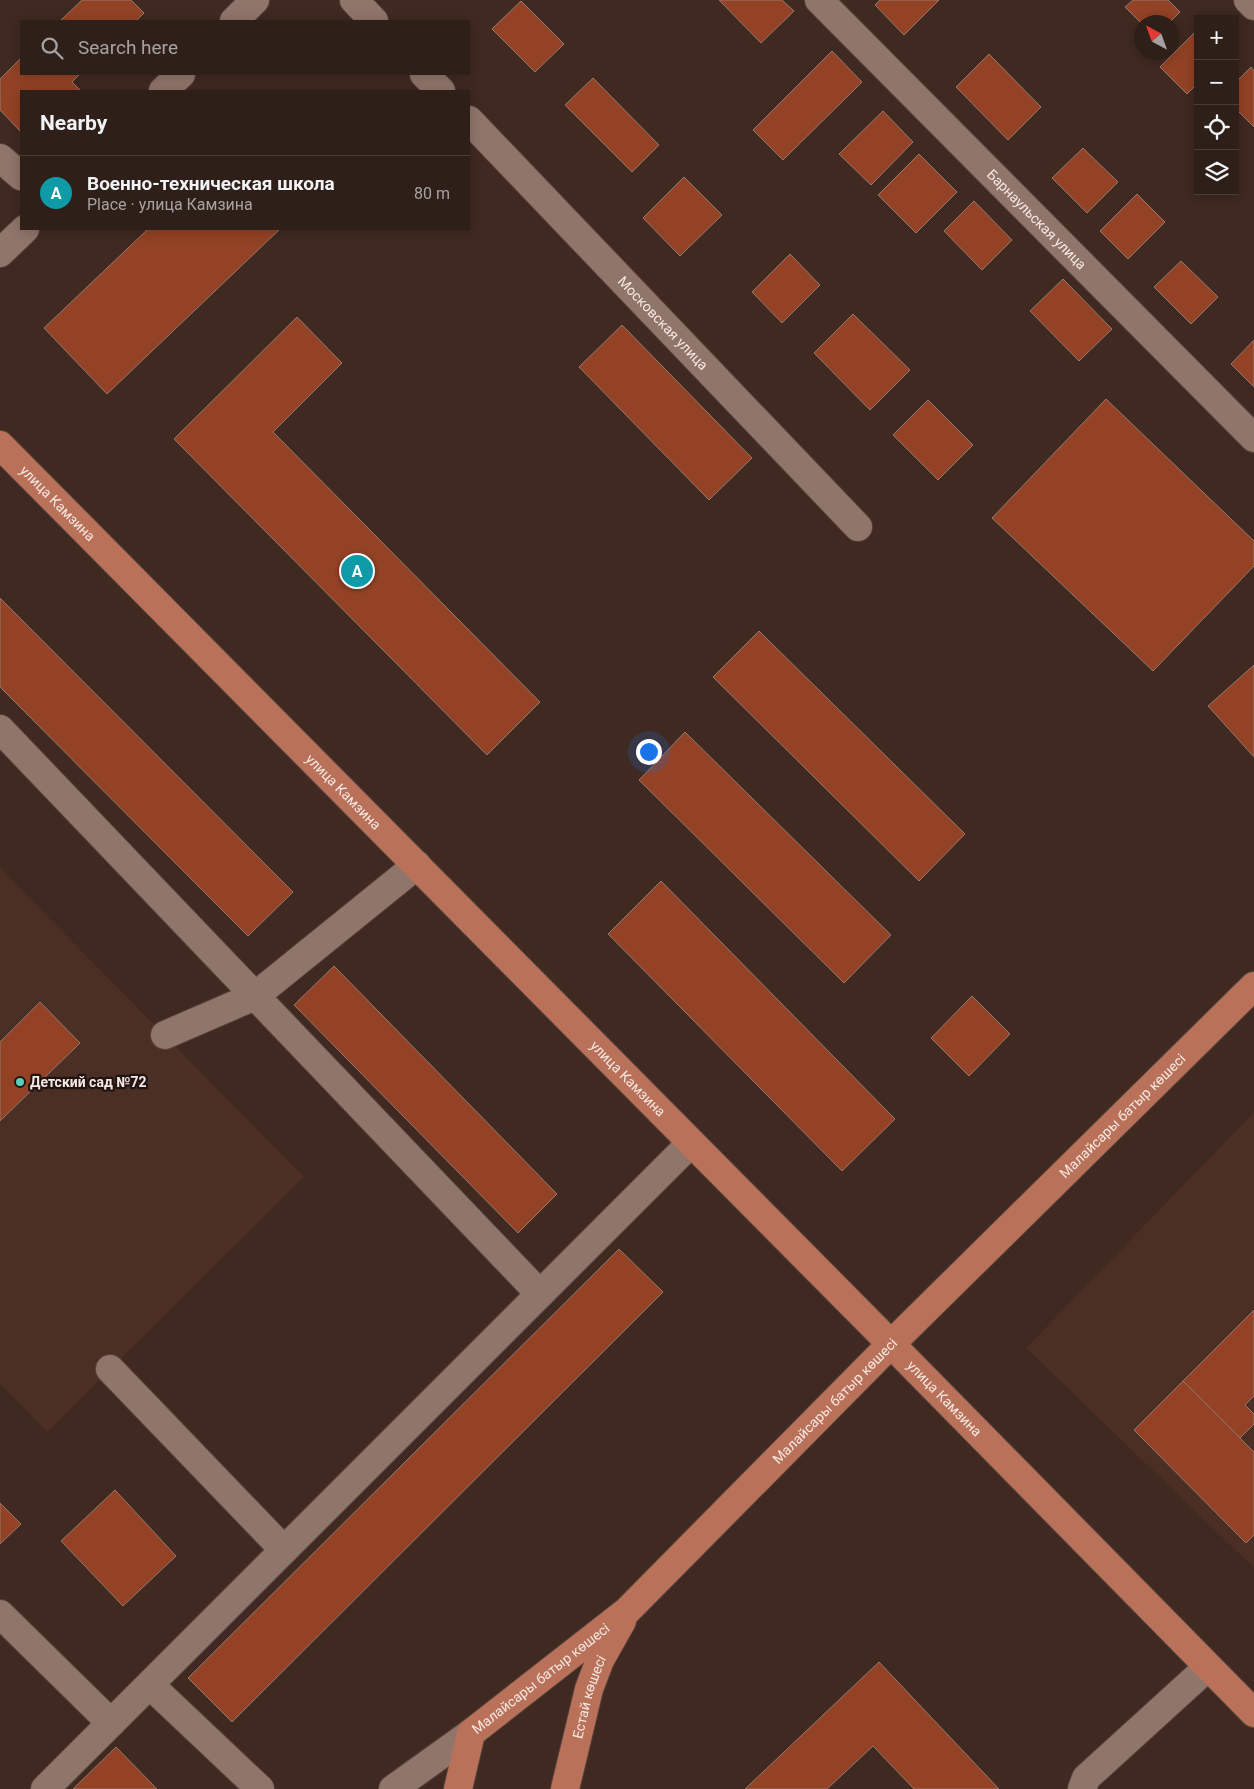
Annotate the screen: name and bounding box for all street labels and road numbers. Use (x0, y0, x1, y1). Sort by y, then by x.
street label: Барнаульская улица (984, 166, 1090, 272)
street label: Московская улица (615, 273, 711, 373)
street label: улица Камзина (17, 462, 99, 544)
street label: улица Камзина (303, 751, 384, 833)
street label: улица Камзина (587, 1037, 669, 1120)
street label: Малайсары батыр көшесі (1056, 1050, 1189, 1181)
street label: Малайсары батыр көшесі (769, 1335, 900, 1467)
street label: улица Камзина (904, 1357, 985, 1440)
street label: Малайсары батыр көшесі (469, 1620, 613, 1737)
street label: Естай көшесі (569, 1652, 609, 1740)

